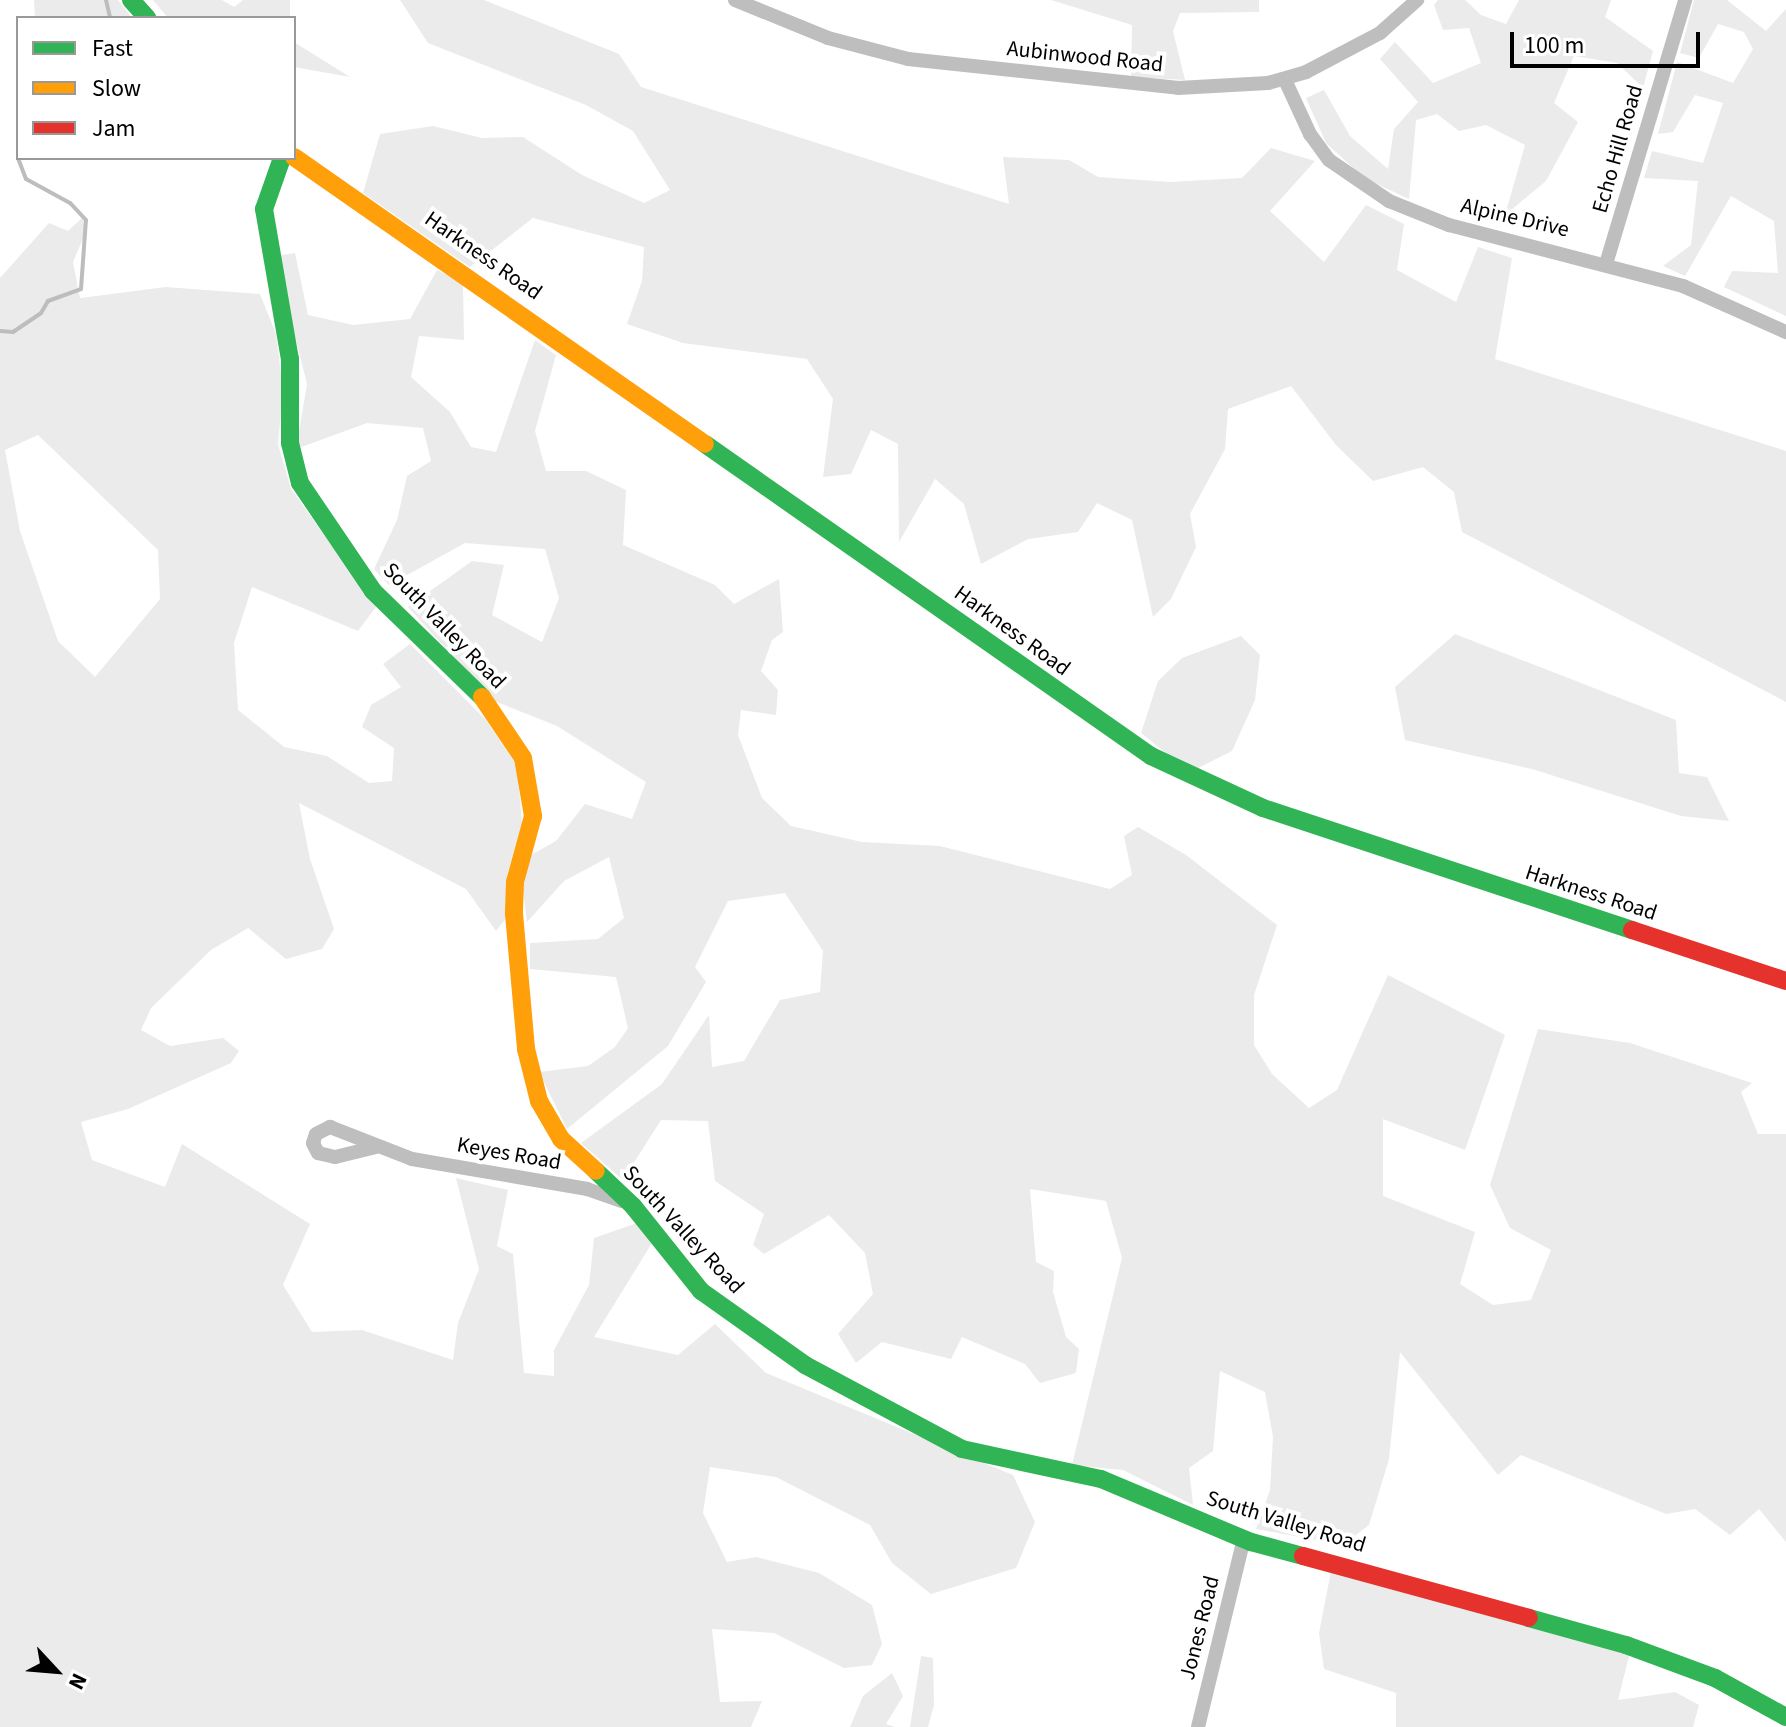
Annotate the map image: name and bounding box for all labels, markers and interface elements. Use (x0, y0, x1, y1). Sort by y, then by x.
legend (16, 16, 296, 160)
scale bar (1514, 16, 1704, 66)
text: 100 m (1524, 28, 1584, 63)
text: Fast (92, 31, 133, 66)
street label: Aubinwood Road (1006, 36, 1164, 78)
text: Slow (92, 71, 141, 106)
street label: Echo Hill Road (1587, 82, 1649, 216)
text: Jam (92, 111, 136, 146)
street label: Alpine Drive (1458, 193, 1572, 243)
street label: Harkness Road (419, 206, 547, 306)
street label: South Valley Road (377, 557, 511, 695)
street label: Harkness Road (949, 580, 1075, 682)
street label: Harkness Road (1522, 859, 1660, 927)
street label: Keyes Road (455, 1132, 563, 1176)
street label: South Valley Road (617, 1160, 749, 1300)
street label: South Valley Road (1203, 1485, 1369, 1559)
street label: Jones Road (1174, 1573, 1226, 1683)
north arrow (16, 1631, 96, 1711)
text: N (60, 1668, 95, 1695)

